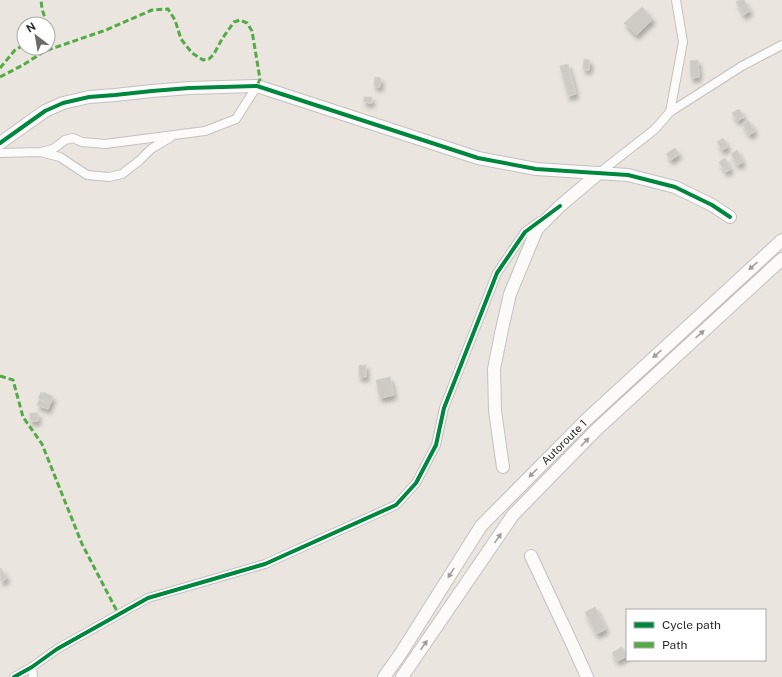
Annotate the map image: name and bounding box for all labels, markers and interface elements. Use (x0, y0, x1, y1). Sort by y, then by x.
north arrow (16, 16, 56, 56)
text: N (24, 20, 38, 35)
one-way arrow (748, 261, 758, 271)
one-way arrow (696, 330, 705, 339)
one-way arrow (653, 349, 662, 358)
street label: Autoroute 1 (539, 417, 589, 467)
one-way arrow (580, 437, 589, 447)
one-way arrow (528, 468, 538, 478)
one-way arrow (494, 533, 502, 543)
one-way arrow (448, 567, 455, 579)
legend (626, 609, 766, 661)
text: Cycle path (662, 618, 721, 632)
text: Path (662, 638, 688, 652)
one-way arrow (420, 640, 428, 650)

